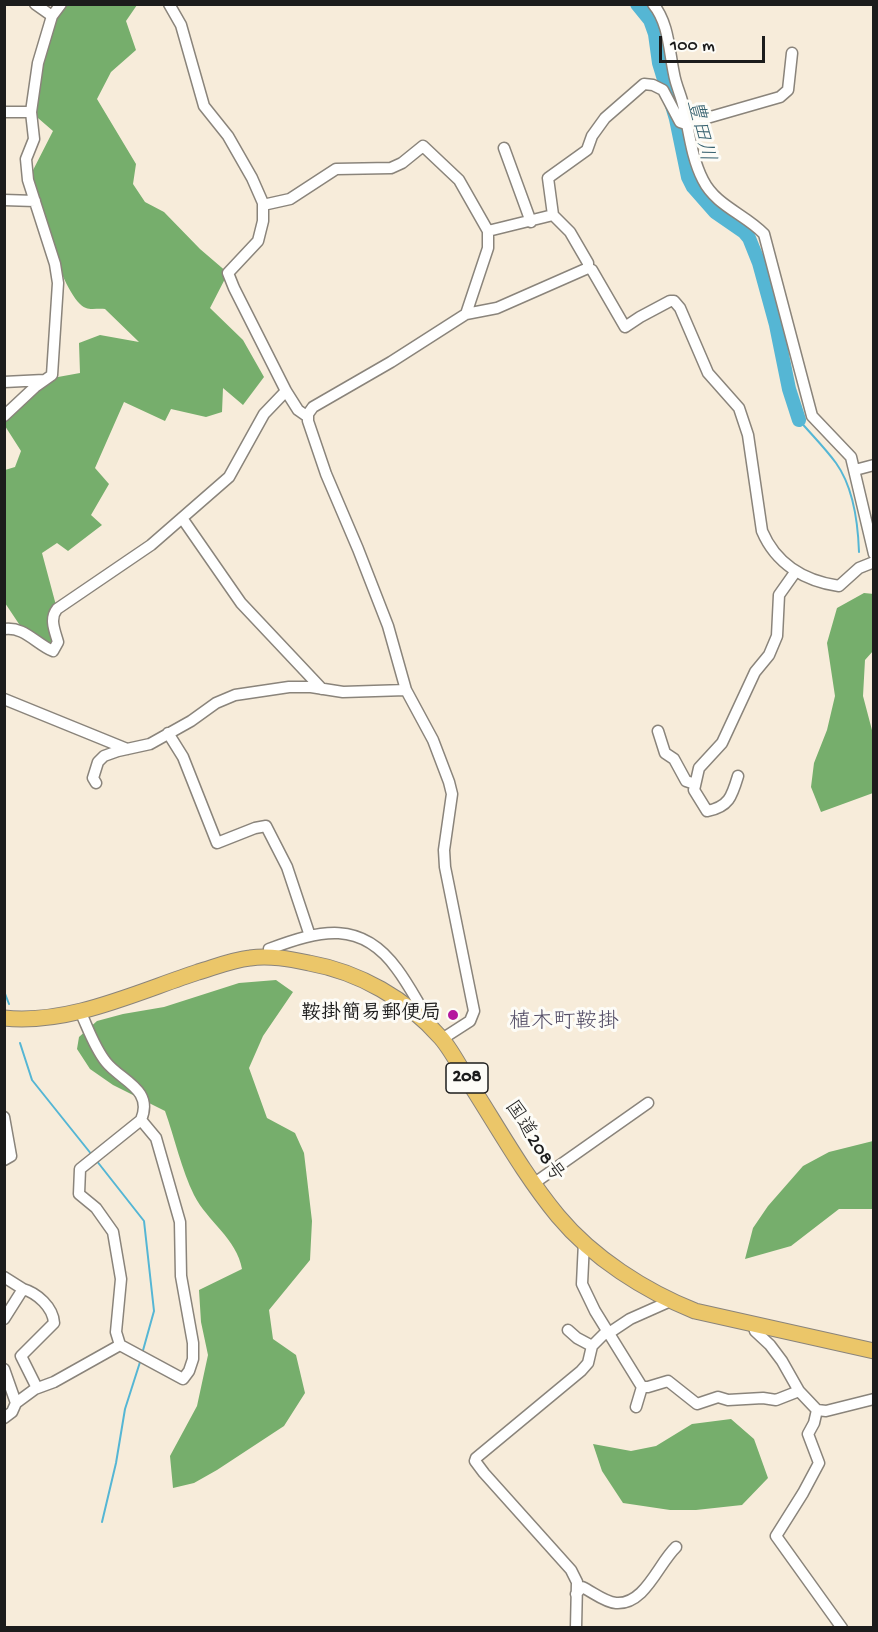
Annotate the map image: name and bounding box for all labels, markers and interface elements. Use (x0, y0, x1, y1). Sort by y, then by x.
scale bar (662, 24, 768, 62)
text: 100 m (670, 36, 715, 57)
water label: 豊田川 (680, 97, 718, 165)
place label: 鞍掛簡易郵便局 (301, 1003, 441, 1027)
marker: 鞍掛簡易郵便局 (446, 1008, 460, 1022)
district label: 植木町鞍掛 (509, 1011, 619, 1037)
road number: 208 (446, 1063, 488, 1093)
street label: 国道208号 (498, 1097, 568, 1187)

